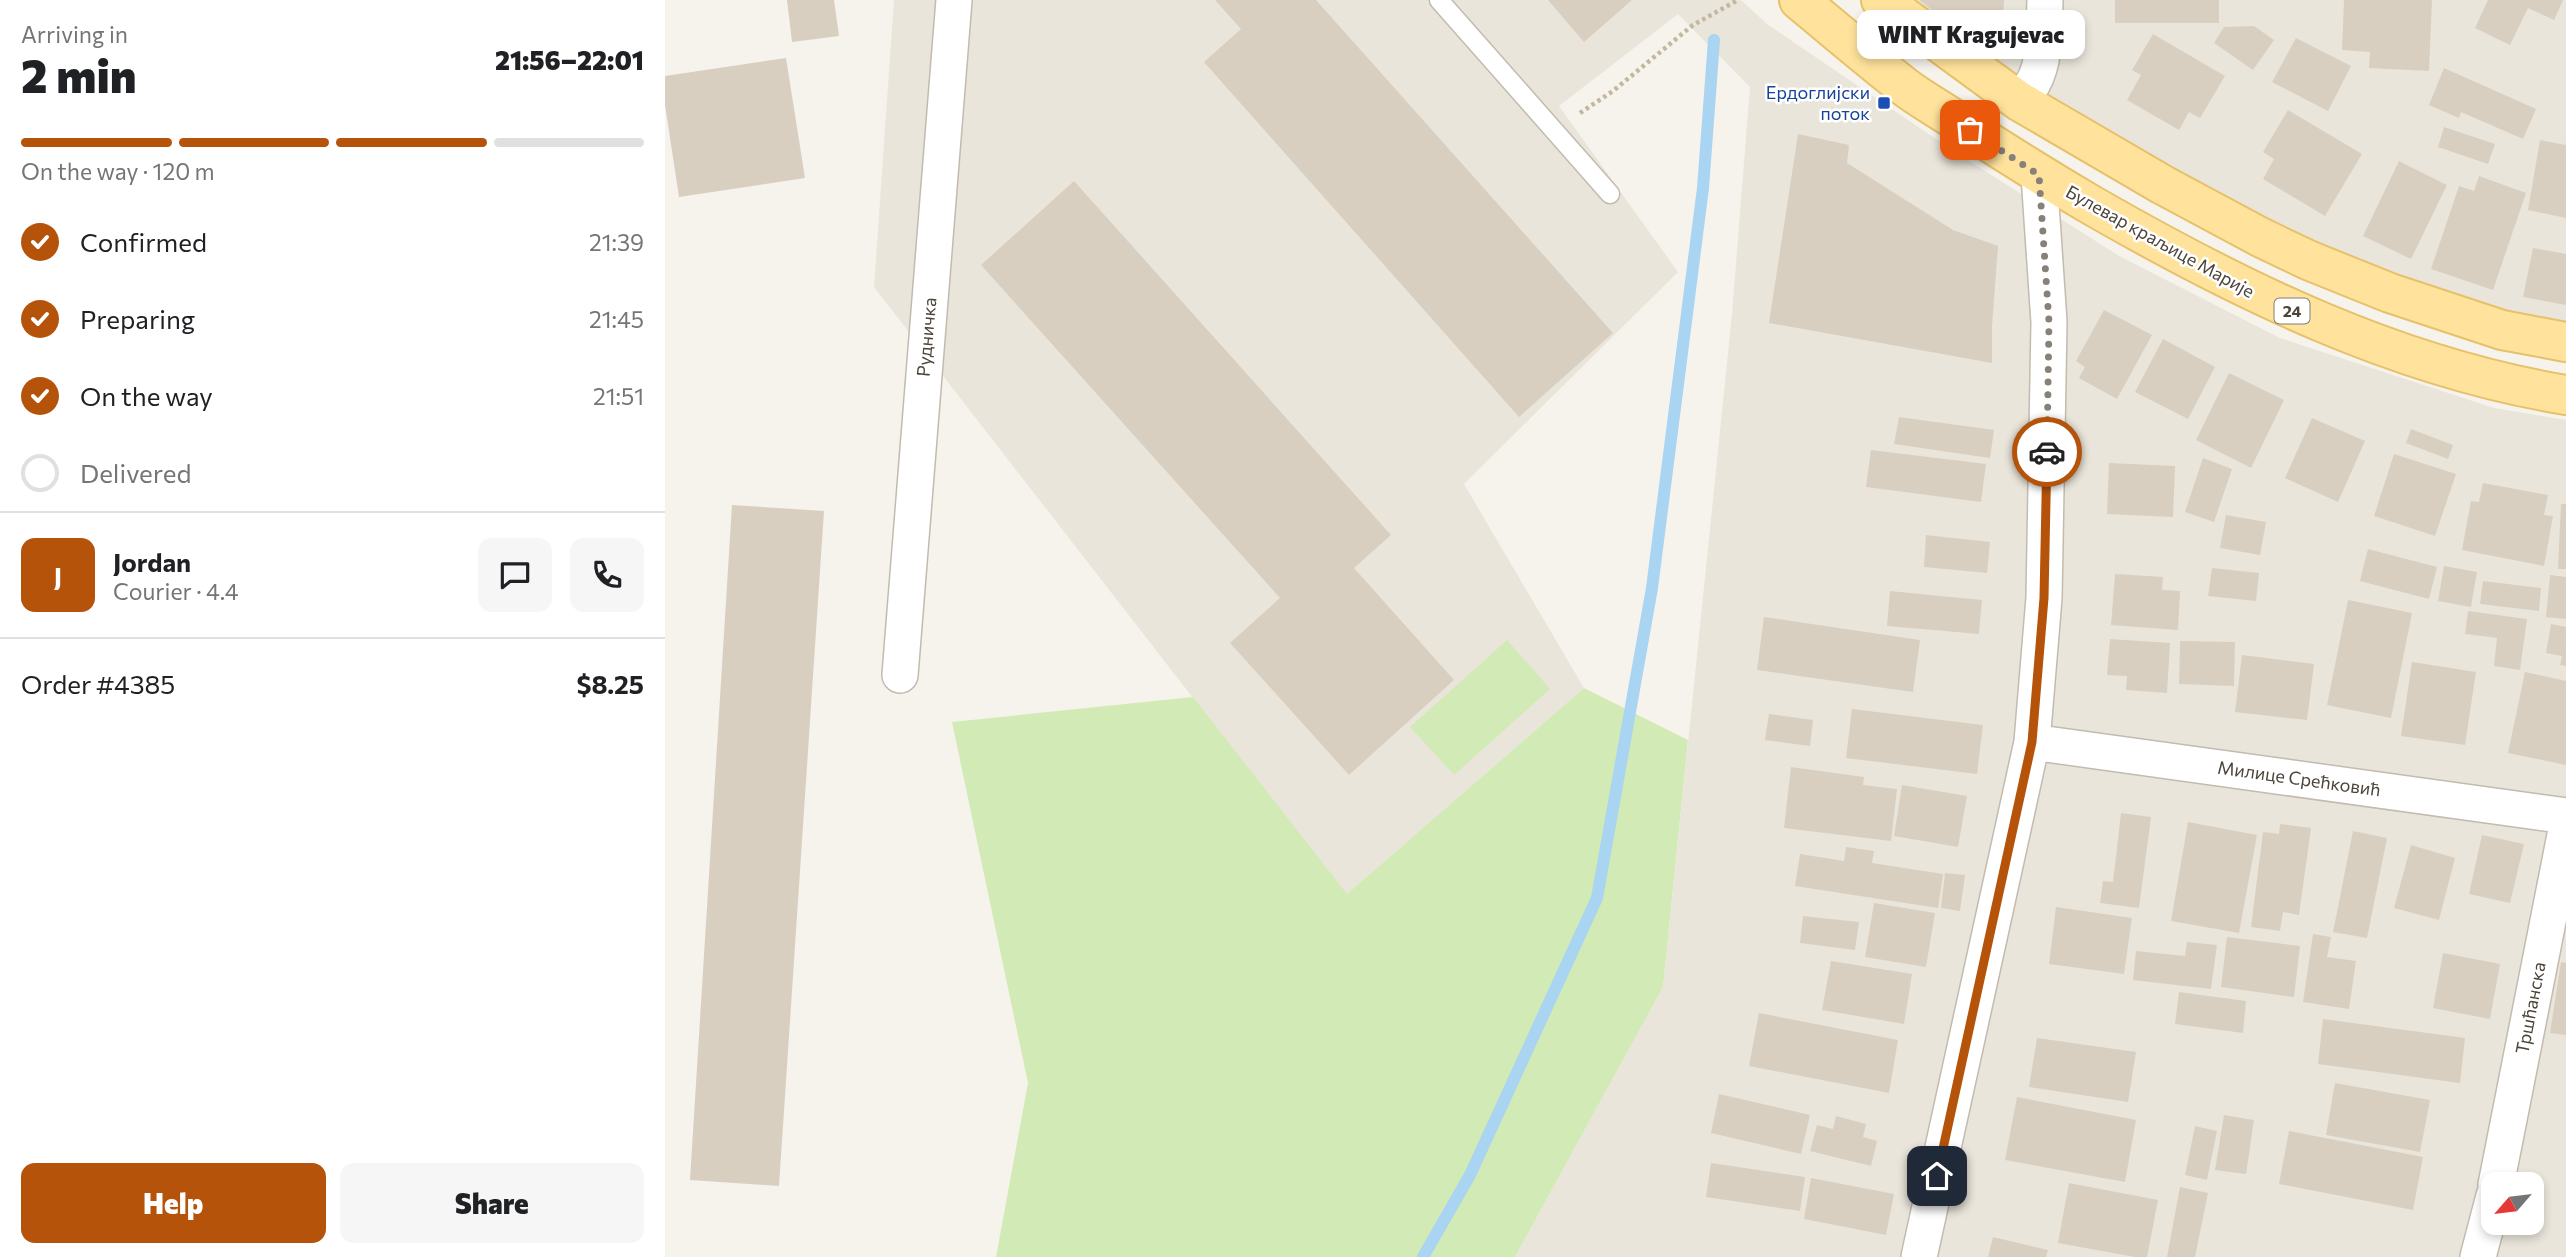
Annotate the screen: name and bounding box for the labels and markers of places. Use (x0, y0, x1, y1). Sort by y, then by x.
callout: WINT Kragujevac (1856, 11, 2084, 60)
place label: Ердоглијски поток (1766, 81, 1870, 124)
marker: Ердоглијски поток (1876, 95, 1892, 111)
pin (1940, 100, 2000, 160)
pin (1907, 1146, 1967, 1206)

